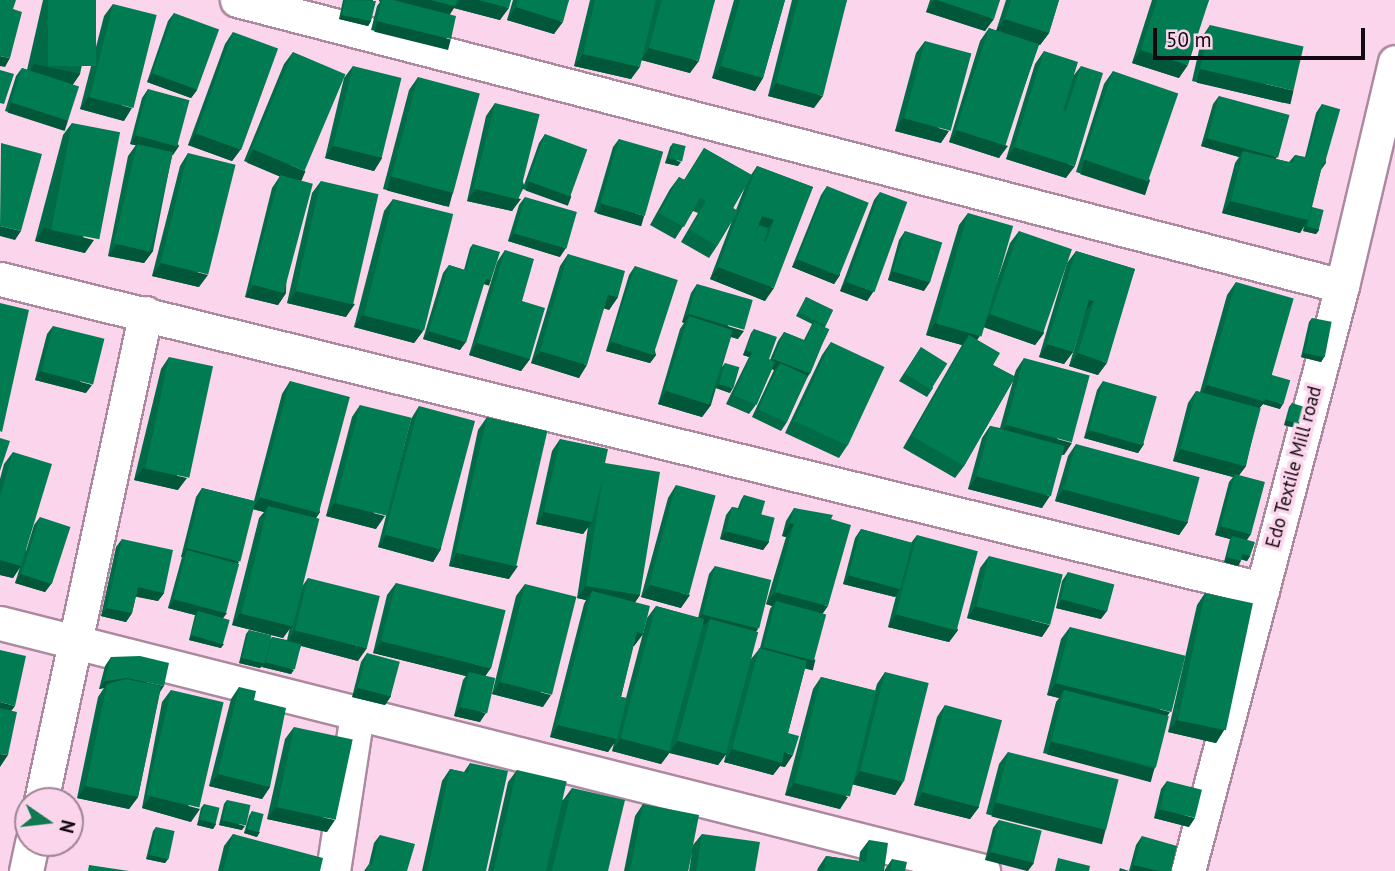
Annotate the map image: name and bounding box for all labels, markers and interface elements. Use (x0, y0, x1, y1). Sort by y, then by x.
scale bar (1157, 14, 1369, 58)
text: 50 m (1166, 26, 1212, 53)
street label: Edo Textile Mill road (1261, 383, 1327, 551)
north arrow (14, 787, 84, 857)
text: N (54, 818, 81, 836)

